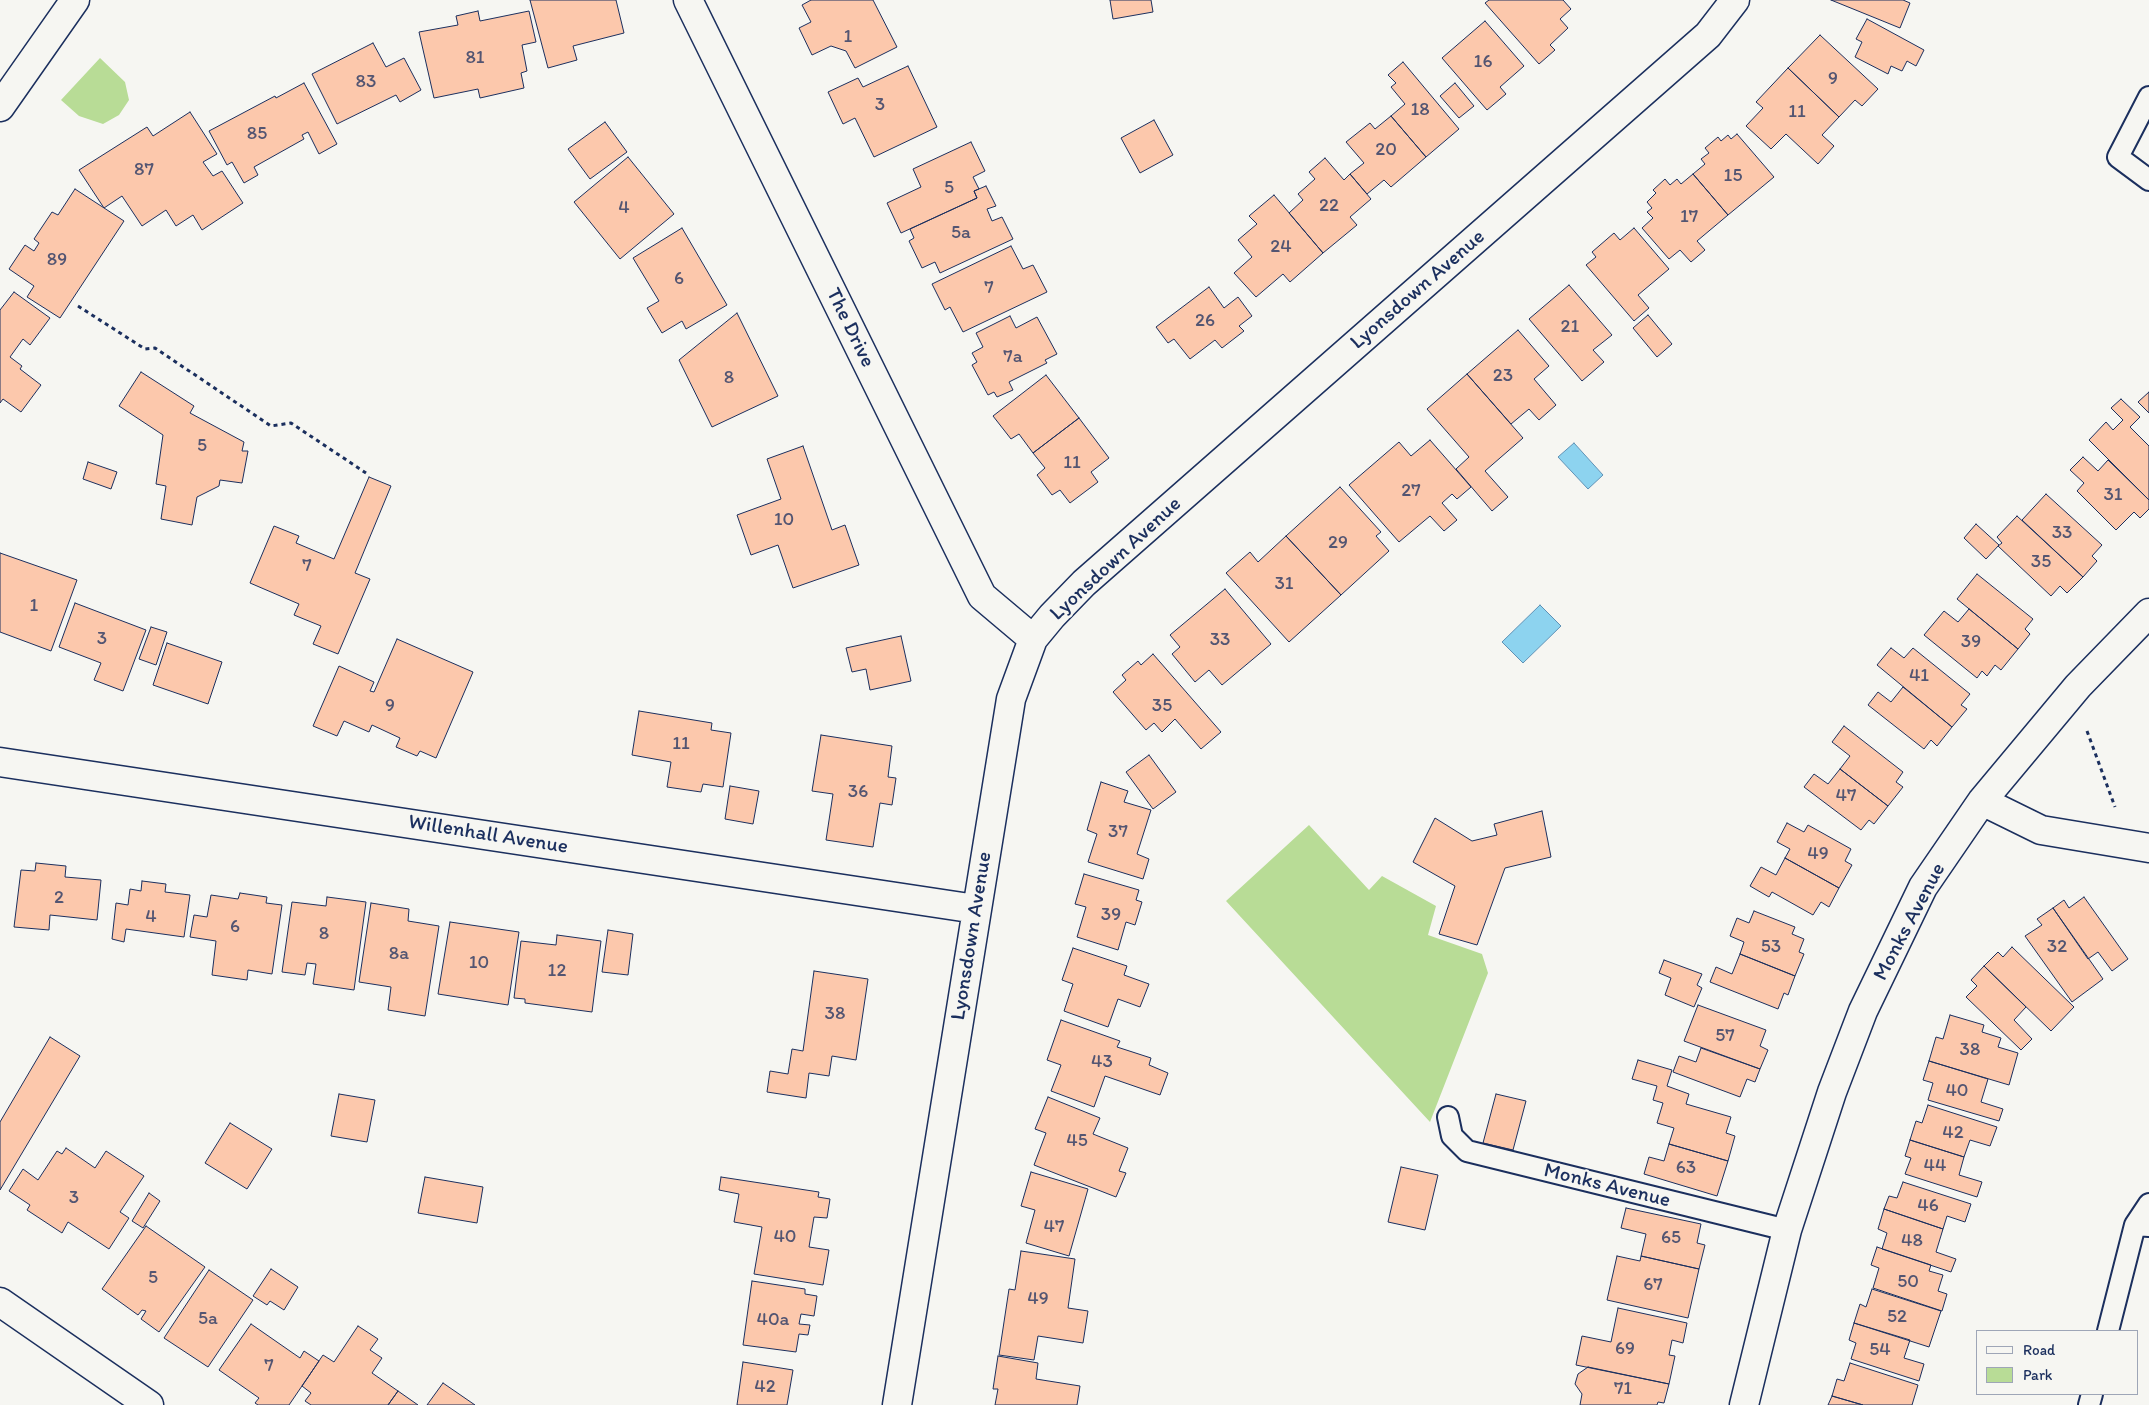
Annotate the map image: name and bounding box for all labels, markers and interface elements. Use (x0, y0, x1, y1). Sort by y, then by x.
house number: 1 (844, 26, 852, 48)
house number: 81 (465, 47, 485, 69)
house number: 16 (1474, 51, 1492, 73)
house number: 9 (1828, 68, 1838, 90)
house number: 83 (356, 71, 376, 93)
house number: 3 (875, 94, 885, 116)
house number: 18 (1410, 99, 1430, 121)
house number: 11 (1788, 101, 1806, 123)
house number: 85 (247, 123, 267, 145)
house number: 20 (1375, 139, 1397, 161)
house number: 87 (134, 159, 154, 181)
house number: 15 (1724, 165, 1742, 187)
house number: 5 (944, 177, 954, 199)
house number: 22 (1319, 195, 1339, 217)
house number: 4 (618, 197, 630, 219)
house number: 17 (1680, 206, 1698, 228)
house number: 5a (951, 222, 971, 244)
street label: Lyonsdown Avenue (1345, 225, 1491, 355)
house number: 24 (1270, 236, 1292, 258)
house number: 89 (47, 249, 67, 271)
house number: 6 (674, 268, 684, 290)
house number: 7 (984, 277, 994, 299)
street label: The Drive (820, 284, 880, 372)
house number: 26 (1195, 310, 1215, 332)
house number: 21 (1561, 316, 1579, 338)
house number: 7a (1003, 346, 1023, 368)
house number: 23 (1493, 365, 1513, 387)
house number: 8 (724, 367, 734, 389)
house number: 5 (197, 435, 207, 457)
house number: 11 (1063, 452, 1081, 474)
house number: 27 (1401, 480, 1421, 502)
house number: 31 (2103, 484, 2123, 506)
street label: Lyonsdown Avenue (1045, 492, 1187, 626)
house number: 10 (774, 509, 794, 531)
house number: 33 (2052, 522, 2072, 544)
house number: 29 (1328, 532, 1348, 554)
house number: 35 (2031, 551, 2051, 573)
house number: 7 (302, 555, 312, 577)
house number: 31 (1274, 573, 1294, 595)
house number: 1 (30, 595, 38, 617)
house number: 3 (97, 628, 107, 650)
house number: 33 (1210, 629, 1230, 651)
house number: 39 (1961, 631, 1981, 653)
house number: 41 (1909, 665, 1929, 687)
house number: 9 (385, 695, 395, 717)
house number: 35 (1152, 695, 1172, 717)
house number: 11 (672, 733, 690, 755)
house number: 36 (848, 781, 868, 803)
house number: 47 (1836, 785, 1856, 807)
street label: Willenhall Avenue (406, 810, 570, 860)
house number: 37 (1108, 821, 1128, 843)
house number: 49 (1807, 843, 1829, 865)
street label: Lyonsdown Avenue (946, 850, 998, 1022)
street label: Monks Avenue (1868, 859, 1952, 985)
house number: 2 (54, 887, 64, 909)
house number: 39 (1101, 904, 1121, 926)
house number: 4 (145, 906, 157, 928)
house number: 6 (230, 916, 240, 938)
house number: 8 (319, 923, 329, 945)
house number: 53 (1761, 936, 1781, 958)
house number: 32 (2047, 936, 2067, 958)
house number: 8a (389, 943, 409, 965)
house number: 10 (469, 952, 489, 974)
house number: 12 (548, 960, 566, 982)
house number: 38 (825, 1003, 845, 1025)
house number: 57 (1715, 1025, 1735, 1047)
house number: 38 (1960, 1039, 1980, 1061)
house number: 43 (1091, 1051, 1113, 1073)
house number: 40 (1945, 1080, 1969, 1102)
house number: 42 (1942, 1122, 1964, 1144)
house number: 45 (1066, 1130, 1088, 1152)
house number: 44 (1924, 1155, 1946, 1177)
house number: 63 (1676, 1157, 1696, 1179)
street label: Monks Avenue (1541, 1158, 1673, 1214)
house number: 3 (69, 1187, 79, 1209)
house number: 46 (1917, 1195, 1939, 1217)
house number: 47 (1044, 1216, 1064, 1238)
house number: 40 (773, 1226, 797, 1248)
house number: 65 (1661, 1227, 1681, 1249)
house number: 48 (1901, 1230, 1923, 1252)
house number: 5 (148, 1267, 158, 1289)
house number: 50 (1897, 1271, 1919, 1293)
house number: 67 (1643, 1274, 1663, 1296)
house number: 49 (1027, 1288, 1049, 1310)
house number: 52 (1887, 1306, 1907, 1328)
house number: 5a (198, 1308, 218, 1330)
house number: 40a (756, 1309, 790, 1331)
legend (1976, 1330, 2139, 1395)
house number: 69 (1615, 1338, 1635, 1360)
house number: 54 (1869, 1339, 1891, 1361)
text: Road (2023, 1341, 2055, 1359)
house number: 7 (264, 1355, 274, 1377)
text: Park (2023, 1366, 2053, 1384)
house number: 42 (754, 1376, 776, 1398)
house number: 71 (1614, 1378, 1632, 1400)

